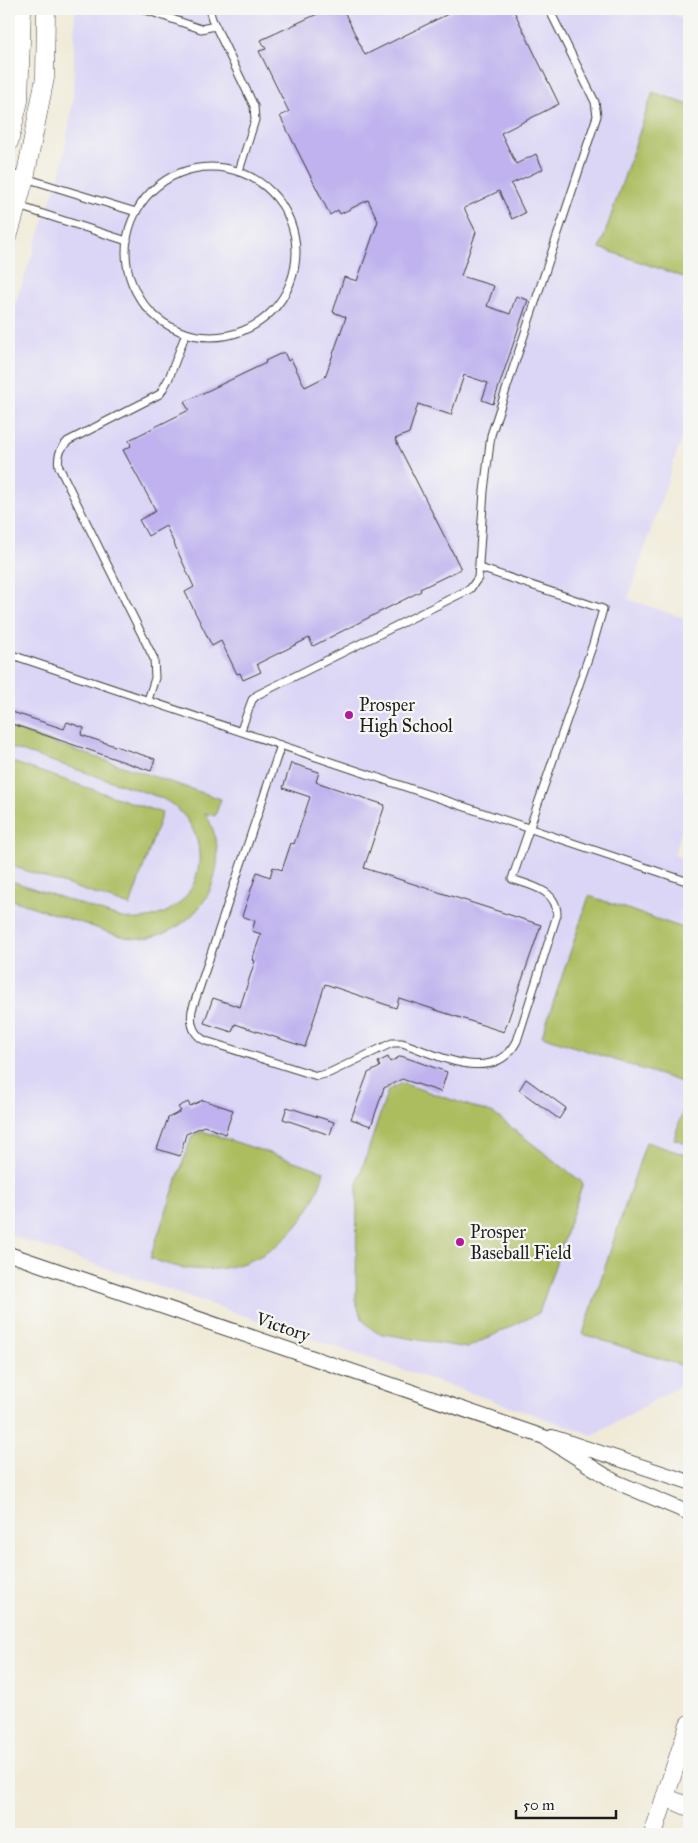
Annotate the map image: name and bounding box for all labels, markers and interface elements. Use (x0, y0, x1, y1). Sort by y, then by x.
place label: Prosper High School (359, 694, 453, 738)
marker: Prosper High School (343, 709, 355, 721)
place label: Prosper Baseball Field (470, 1221, 572, 1264)
marker: Prosper Baseball Field (454, 1236, 466, 1248)
street label: Victory (252, 1307, 313, 1347)
scale bar (516, 1788, 616, 1820)
text: 50 m (523, 1796, 555, 1814)

